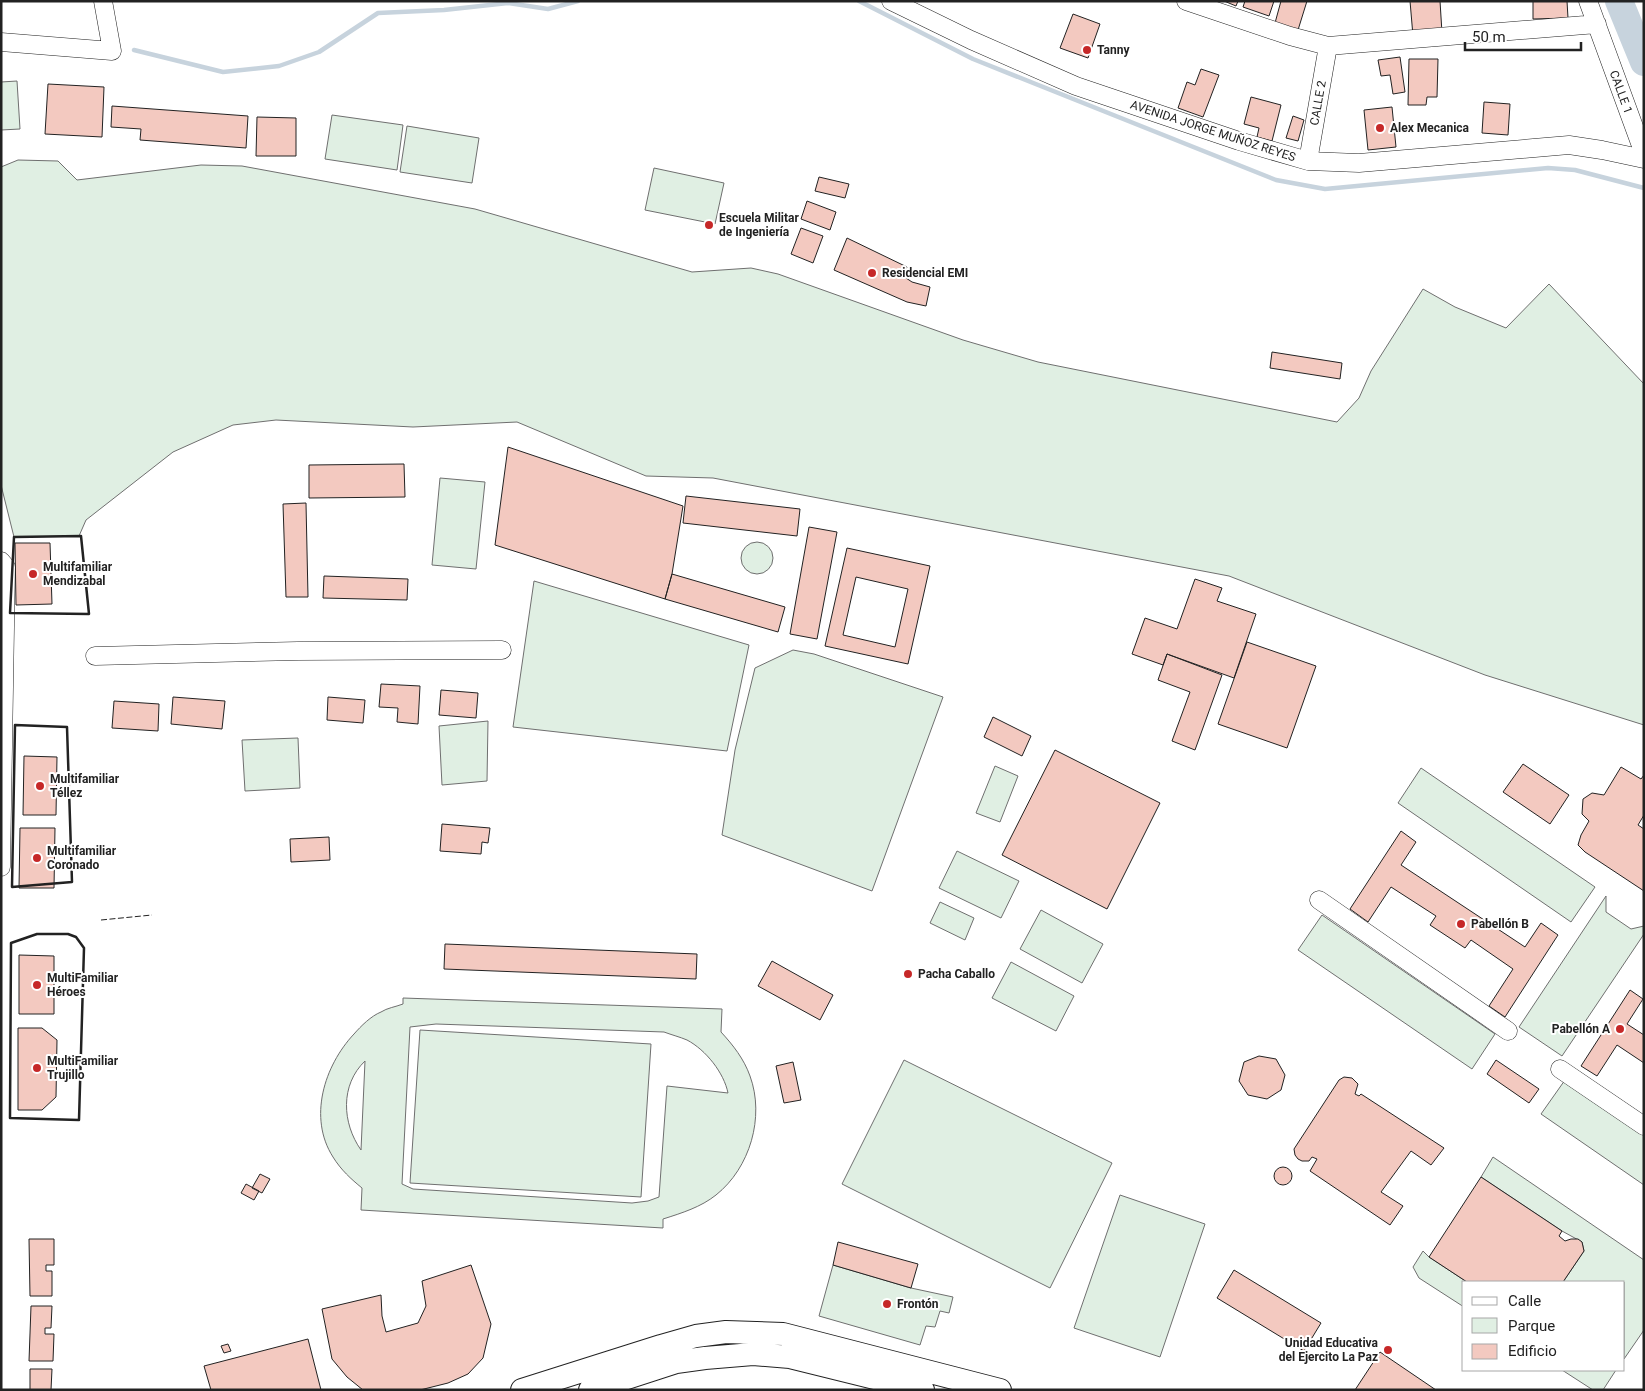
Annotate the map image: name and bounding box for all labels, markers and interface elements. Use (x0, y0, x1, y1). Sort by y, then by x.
scale bar (1465, 20, 1581, 52)
text: 50 m (1472, 28, 1506, 46)
place label: Tanny (1097, 43, 1130, 57)
marker: Tanny (1081, 44, 1093, 56)
street label: CALLE 1 (1607, 68, 1635, 116)
street label: CALLE 2 (1307, 79, 1329, 126)
street label: AVENIDA JORGE MUÑOZ REYES (1129, 96, 1298, 164)
place label: Alex Mecanica (1390, 121, 1470, 135)
marker: Alex Mecanica (1374, 122, 1386, 134)
place label: Escuela Militar de Ingeniería (719, 211, 799, 239)
marker: Escuela Militar de Ingeniería (703, 219, 715, 231)
place label: Residencial EMI (882, 266, 968, 280)
marker: Residencial EMI (866, 267, 878, 279)
place label: Multifamiliar Mendizabal (43, 560, 113, 588)
marker: Multifamiliar Mendizabal (27, 568, 39, 580)
place label: Multifamiliar Téllez (50, 772, 120, 800)
marker: Multifamiliar Téllez (34, 780, 46, 792)
place label: Multifamiliar Coronado (47, 844, 117, 872)
marker: Multifamiliar Coronado (31, 852, 43, 864)
place label: Pabellón B (1471, 917, 1529, 931)
marker: Pabellón B (1455, 918, 1467, 930)
place label: Pacha Caballo (918, 967, 995, 981)
marker: Pacha Caballo (902, 968, 914, 980)
place label: MultiFamiliar Héroes (47, 971, 119, 999)
marker: MultiFamiliar Héroes (31, 979, 43, 991)
place label: Pabellón A (1552, 1022, 1611, 1036)
marker: Pabellón A (1614, 1023, 1626, 1035)
place label: MultiFamiliar Trujillo (47, 1054, 119, 1082)
marker: MultiFamiliar Trujillo (31, 1062, 43, 1074)
legend (1462, 1281, 1625, 1371)
text: Calle (1508, 1292, 1541, 1310)
place label: Frontón (897, 1297, 939, 1311)
marker: Frontón (881, 1298, 893, 1310)
text: Parque (1508, 1317, 1555, 1335)
place label: Unidad Educativa del Ejercito La Paz (1279, 1336, 1379, 1364)
text: Edificio (1508, 1342, 1557, 1360)
marker: Unidad Educativa del Ejercito La Paz (1382, 1344, 1394, 1356)

